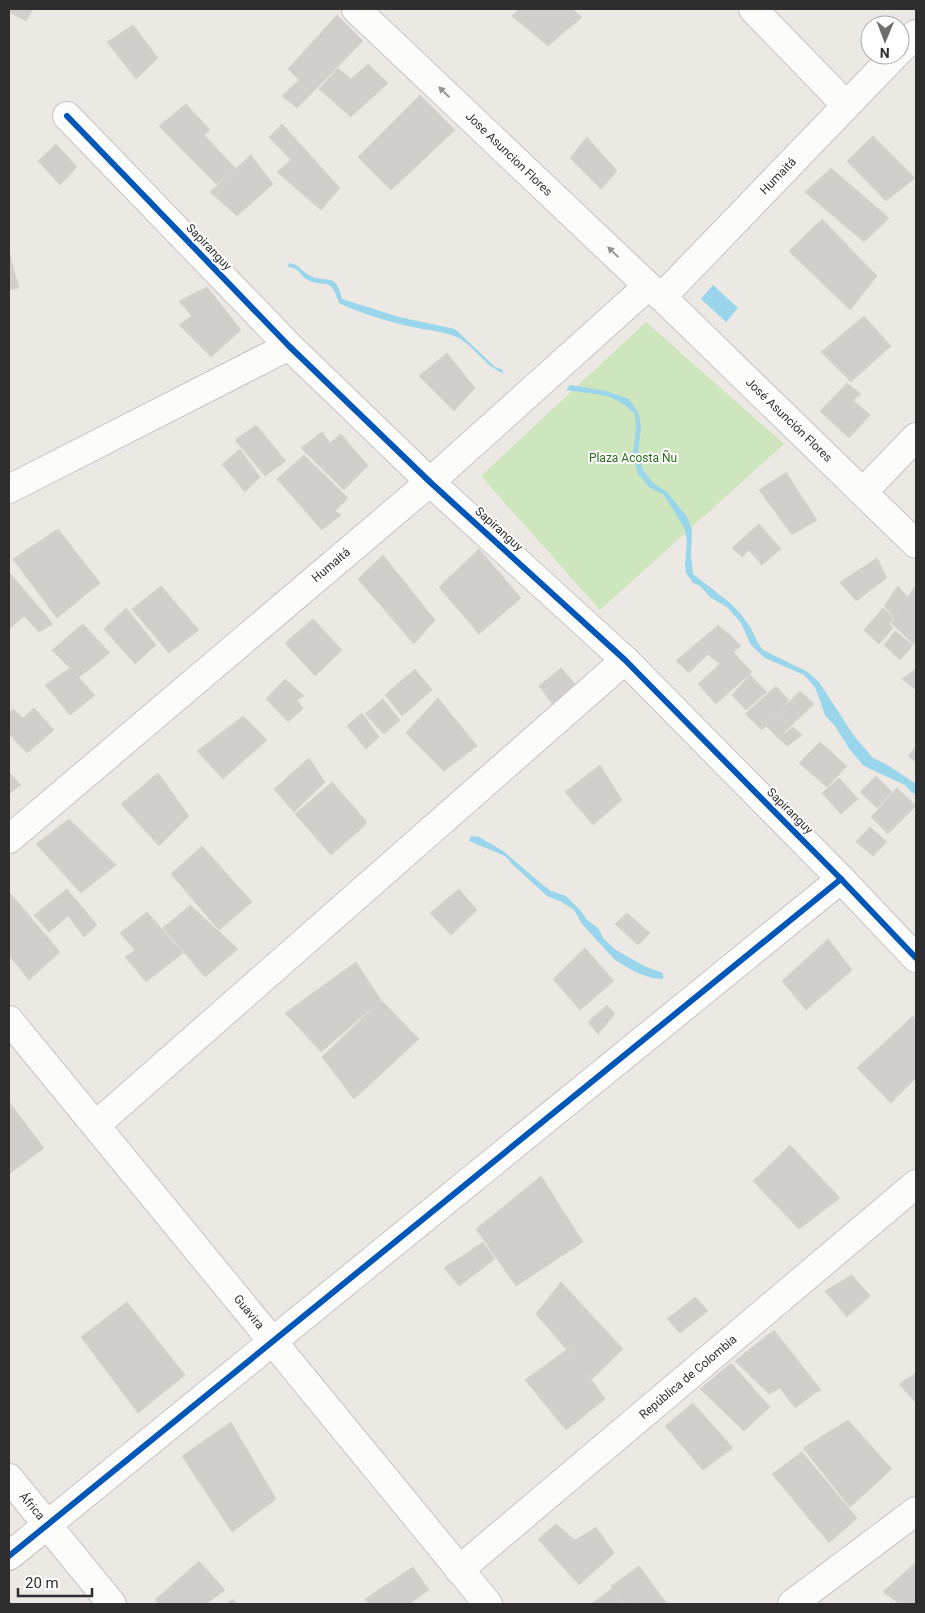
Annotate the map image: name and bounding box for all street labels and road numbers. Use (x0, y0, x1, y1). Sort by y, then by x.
street label: Jose Asuncion Flores (463, 109, 555, 199)
street label: Humaitá (757, 155, 799, 197)
street label: Sapiranguy (183, 221, 235, 273)
street label: José Asunción Flores (743, 375, 835, 465)
street label: Sapiranguy (472, 504, 526, 554)
street label: Humaitá (309, 545, 353, 585)
street label: Sapiranguy (764, 785, 816, 837)
street label: Guavira (231, 1292, 267, 1332)
street label: República de Colombia (637, 1332, 739, 1422)
street label: África (16, 1489, 48, 1523)

